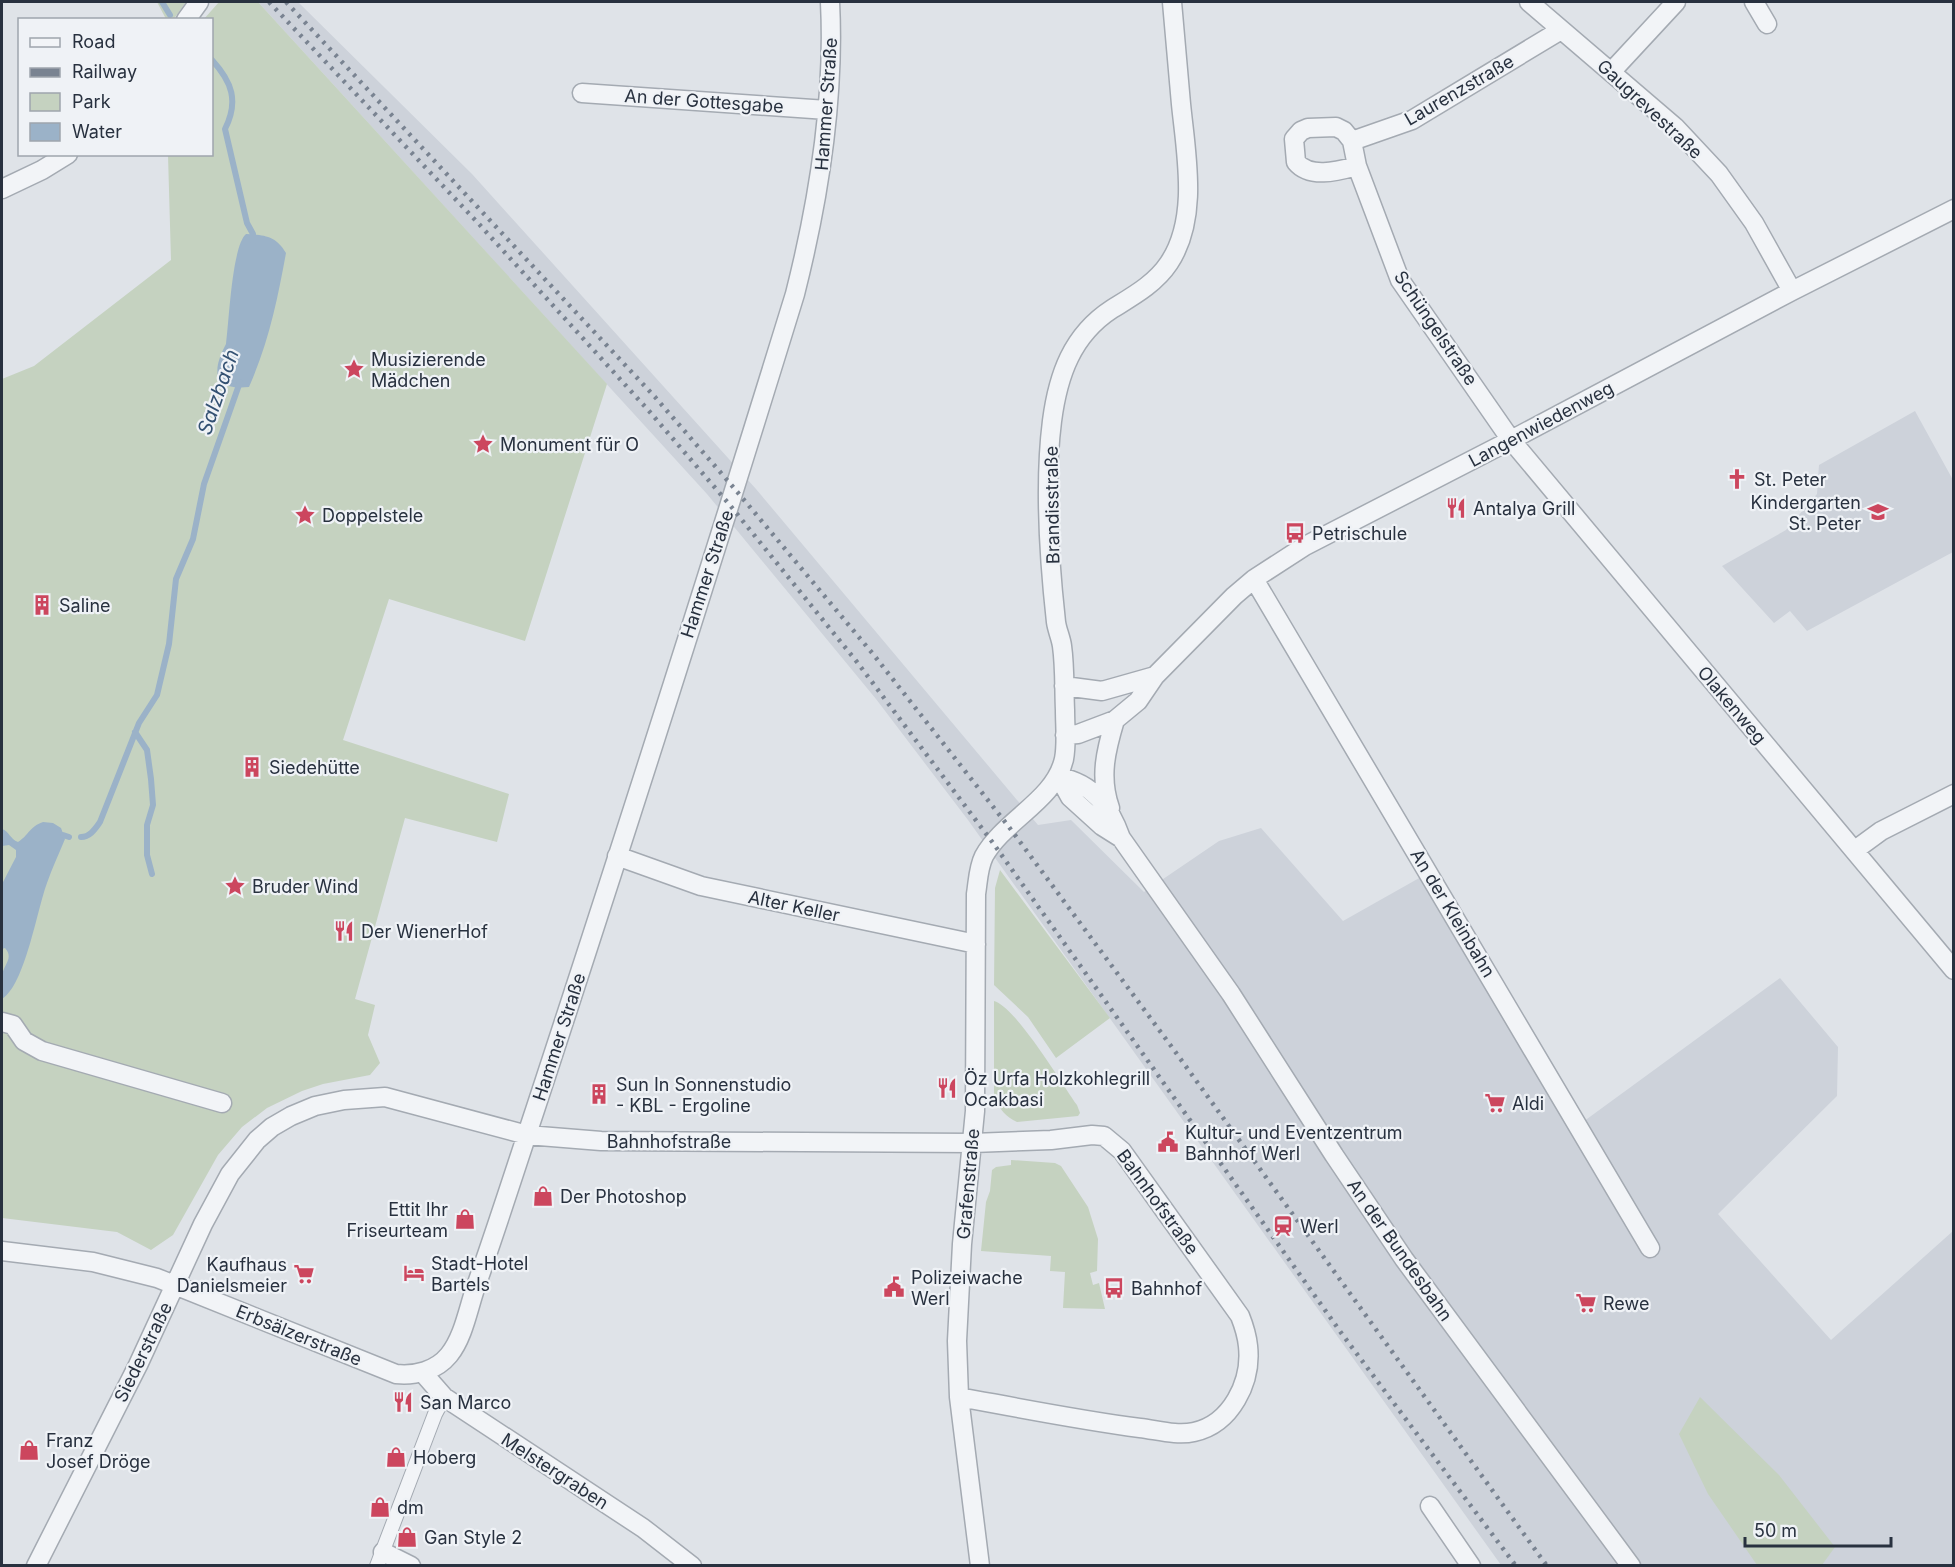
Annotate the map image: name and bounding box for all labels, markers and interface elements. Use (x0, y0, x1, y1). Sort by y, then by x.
legend (18, 18, 213, 156)
text: Road (72, 31, 115, 52)
street label: Hammer Straße (811, 37, 841, 171)
street label: Laurenzstraße (1401, 50, 1517, 130)
street label: Gaugrevestraße (1593, 55, 1707, 163)
text: Railway (72, 61, 137, 82)
street label: An der Gottesgabe (624, 85, 784, 117)
text: Park (72, 91, 111, 112)
text: Water (72, 121, 122, 142)
street label: Schüngelstraße (1390, 267, 1482, 389)
water label: Salzbach (192, 346, 244, 438)
place label: Musizierende Mädchen (371, 349, 486, 391)
place icon: Musizierende Mädchen (342, 357, 366, 381)
street label: Langenwiedenweg (1465, 377, 1617, 471)
place icon: Monument für O (471, 432, 495, 456)
place label: Monument für O (500, 434, 639, 455)
street label: Brandisstraße (1040, 446, 1064, 564)
church icon: St. Peter (1725, 467, 1749, 491)
place label: St. Peter (1754, 469, 1827, 490)
place label: Kindergarten St. Peter (1751, 492, 1861, 534)
restaurant icon: Antalya Grill (1444, 496, 1468, 520)
place label: Antalya Grill (1473, 498, 1575, 519)
school or university icon: Kindergarten St. Peter (1866, 500, 1890, 524)
place icon: Doppelstele (293, 503, 317, 527)
place label: Doppelstele (322, 505, 423, 526)
street label: Hammer Straße (676, 507, 738, 641)
bus stop icon: Petrischule (1283, 521, 1307, 545)
place label: Petrischule (1312, 523, 1407, 544)
building icon: Saline (30, 593, 54, 617)
place label: Saline (59, 595, 111, 616)
street label: Olakenweg (1693, 662, 1771, 748)
building icon: Siedehütte (240, 755, 264, 779)
place label: Siedehütte (269, 757, 360, 778)
street label: An der Kleinbahn (1406, 845, 1500, 981)
place icon: Bruder Wind (223, 874, 247, 898)
place label: Bruder Wind (252, 876, 358, 897)
street label: Alter Keller (746, 886, 842, 926)
restaurant icon: Der WienerHof (332, 919, 356, 943)
place label: Der WienerHof (361, 921, 488, 942)
street label: Hammer Straße (528, 970, 590, 1104)
place label: Öz Urfa Holzkohlegrill Ocakbasi (964, 1067, 1150, 1110)
place label: Sun In Sonnenstudio - KBL - Ergoline (616, 1074, 791, 1116)
restaurant icon: Öz Urfa Holzkohlegrill Ocakbasi (935, 1076, 959, 1100)
building icon: Sun In Sonnenstudio - KBL - Ergoline (587, 1082, 611, 1106)
supermarket icon: Aldi (1483, 1091, 1507, 1115)
place label: Aldi (1512, 1093, 1544, 1114)
place label: Kultur- und Eventzentrum Bahnhof Werl (1185, 1122, 1403, 1164)
street label: Grafenstraße (953, 1128, 983, 1240)
public building icon: Kultur- und Eventzentrum Bahnhof Werl (1156, 1130, 1180, 1154)
street label: Bahnhofstraße (607, 1131, 731, 1152)
street label: Bahnhofstraße (1113, 1145, 1203, 1259)
street label: An der Bundesbahn (1343, 1175, 1457, 1325)
shop icon: Der Photoshop (531, 1184, 555, 1208)
place label: Der Photoshop (560, 1186, 687, 1207)
place label: Ettit Ihr Friseurteam (347, 1199, 448, 1241)
shop icon: Ettit Ihr Friseurteam (453, 1207, 477, 1231)
station icon: Werl (1271, 1214, 1295, 1238)
place label: Werl (1300, 1216, 1339, 1237)
place label: Stadt-Hotel Bartels (431, 1253, 528, 1295)
place label: Kaufhaus Danielsmeier (177, 1254, 287, 1296)
hotel icon: Stadt-Hotel Bartels (402, 1261, 426, 1285)
supermarket icon: Kaufhaus Danielsmeier (292, 1262, 316, 1286)
place label: Polizeiwache Werl (911, 1267, 1023, 1309)
public building icon: Polizeiwache Werl (882, 1275, 906, 1299)
bus stop icon: Bahnhof (1102, 1276, 1126, 1300)
place label: Bahnhof (1131, 1278, 1203, 1299)
supermarket icon: Rewe (1574, 1291, 1598, 1315)
place label: Rewe (1603, 1293, 1649, 1314)
street label: Siederstraße (110, 1299, 176, 1405)
street label: Erbsälzerstraße (233, 1300, 365, 1370)
restaurant icon: San Marco (391, 1390, 415, 1414)
place label: San Marco (420, 1392, 511, 1413)
street label: Melstergraben (498, 1429, 612, 1513)
place label: Franz Josef Dröge (46, 1430, 151, 1472)
shop icon: Franz Josef Dröge (17, 1438, 41, 1462)
shop icon: Hoberg (384, 1445, 408, 1469)
place label: Hoberg (413, 1447, 476, 1468)
shop icon: dm (368, 1495, 392, 1519)
place label: dm (397, 1497, 424, 1518)
scale bar (1745, 1510, 1890, 1548)
text: 50 m (1754, 1520, 1797, 1541)
shop icon: Gan Style 2 (395, 1525, 419, 1549)
place label: Gan Style 2 (424, 1527, 522, 1548)

